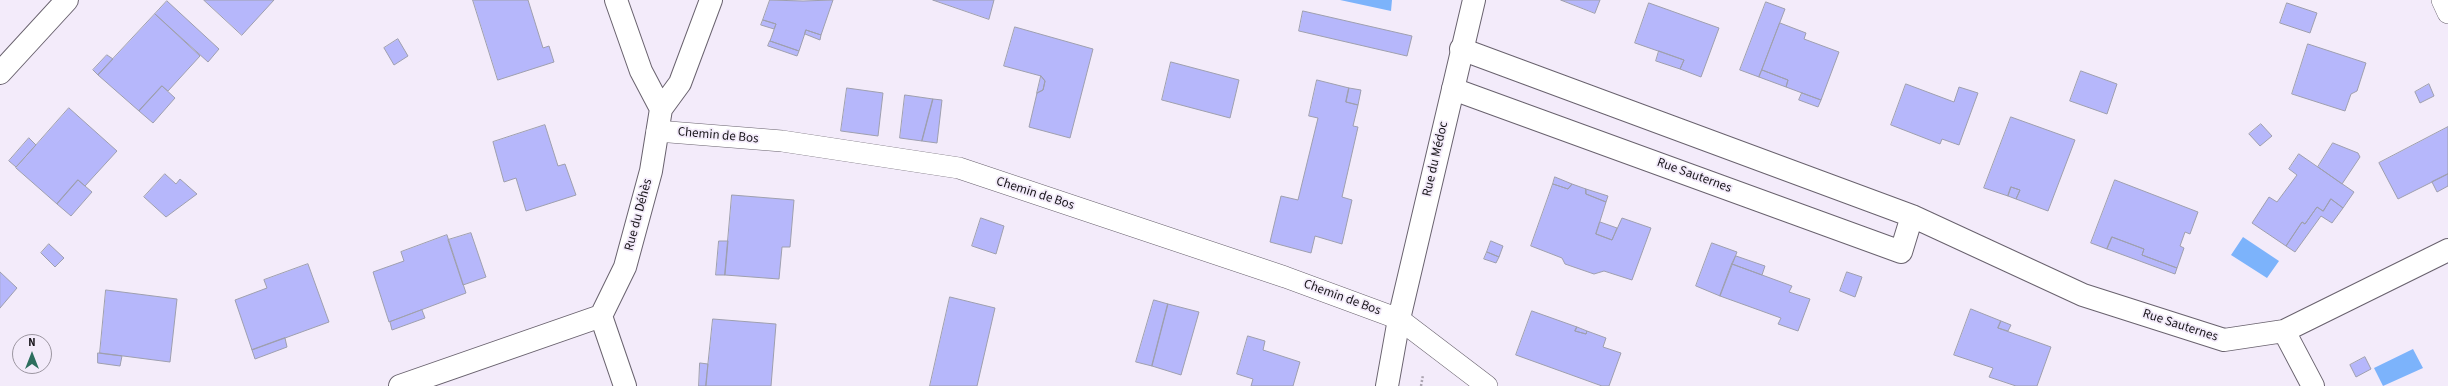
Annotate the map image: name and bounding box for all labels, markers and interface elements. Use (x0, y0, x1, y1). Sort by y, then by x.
street label: Rue du Médoc (1420, 120, 1452, 198)
street label: Chemin de Bos (677, 125, 759, 147)
street label: Rue Sauternes (1655, 155, 1733, 197)
street label: Chemin de Bos (994, 174, 1076, 214)
street label: Rue du Déhès (622, 177, 656, 253)
street label: Chemin de Bos (1301, 277, 1383, 319)
street label: Rue Sauternes (2140, 306, 2220, 346)
north arrow (12, 334, 52, 374)
text: N (28, 335, 36, 350)

